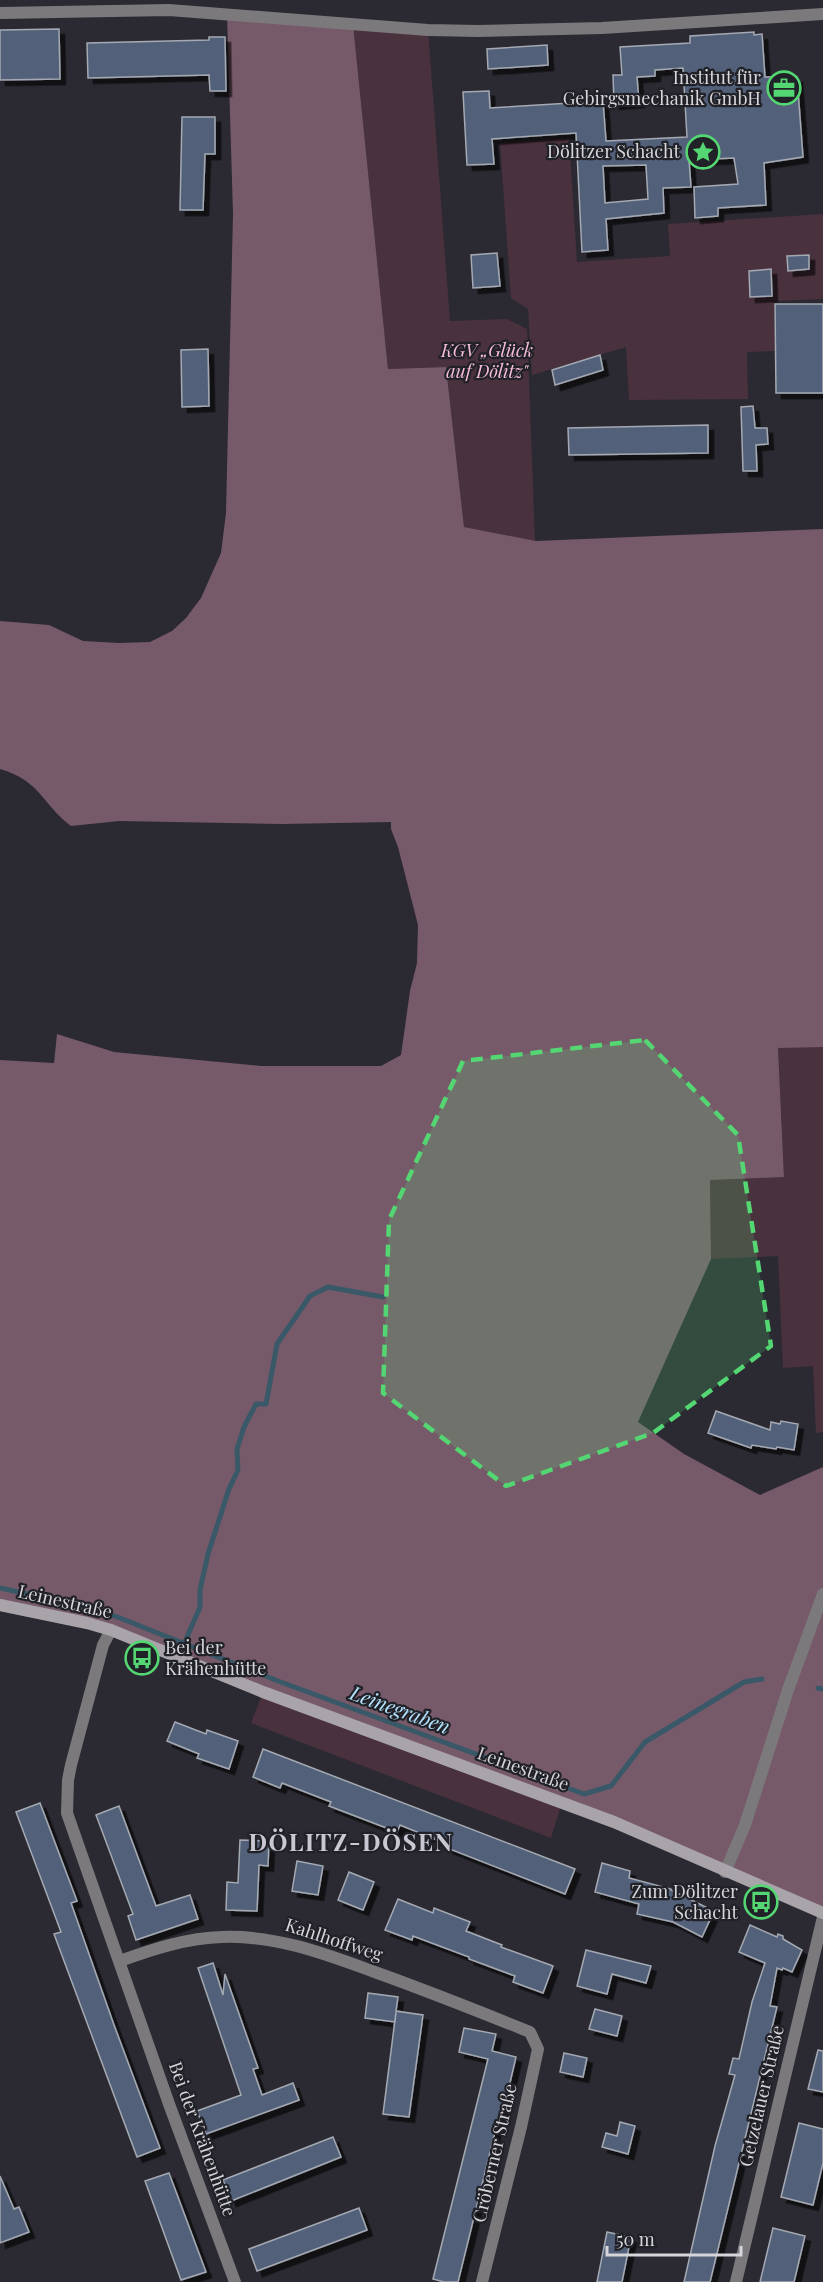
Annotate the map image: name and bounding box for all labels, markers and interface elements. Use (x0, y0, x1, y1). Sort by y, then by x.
place label: Institut für Gebirgsmechanik GmbH (563, 65, 761, 110)
office icon: Institut für Gebirgsmechanik GmbH (766, 70, 802, 106)
place icon: Dölitzer Schacht (685, 134, 721, 170)
place label: Dölitzer Schacht (547, 139, 681, 163)
park label: KGV „Glück auf Dölitz" (440, 338, 533, 383)
street label: Leinestraße (16, 1579, 115, 1623)
place label: Bei der Krähenhütte (165, 1635, 266, 1680)
bus stop icon: Bei der Krähenhütte (124, 1640, 160, 1676)
water label: Leinegraben (346, 1678, 454, 1739)
street label: Leinestraße (474, 1740, 572, 1796)
district label: DÖLITZ-DÖSEN (248, 1825, 454, 1857)
place label: Zum Dölitzer Schacht (631, 1879, 739, 1924)
bus stop icon: Zum Dölitzer Schacht (743, 1884, 779, 1920)
street label: Kahlhoffweg (283, 1912, 387, 1966)
street label: Getzelauer Straße (733, 2023, 789, 2169)
street label: Bei der Krähenhütte (164, 2058, 242, 2219)
street label: Cröberner Straße (466, 2081, 522, 2225)
scale bar (607, 2219, 740, 2257)
text: 50 m (616, 2227, 655, 2251)

